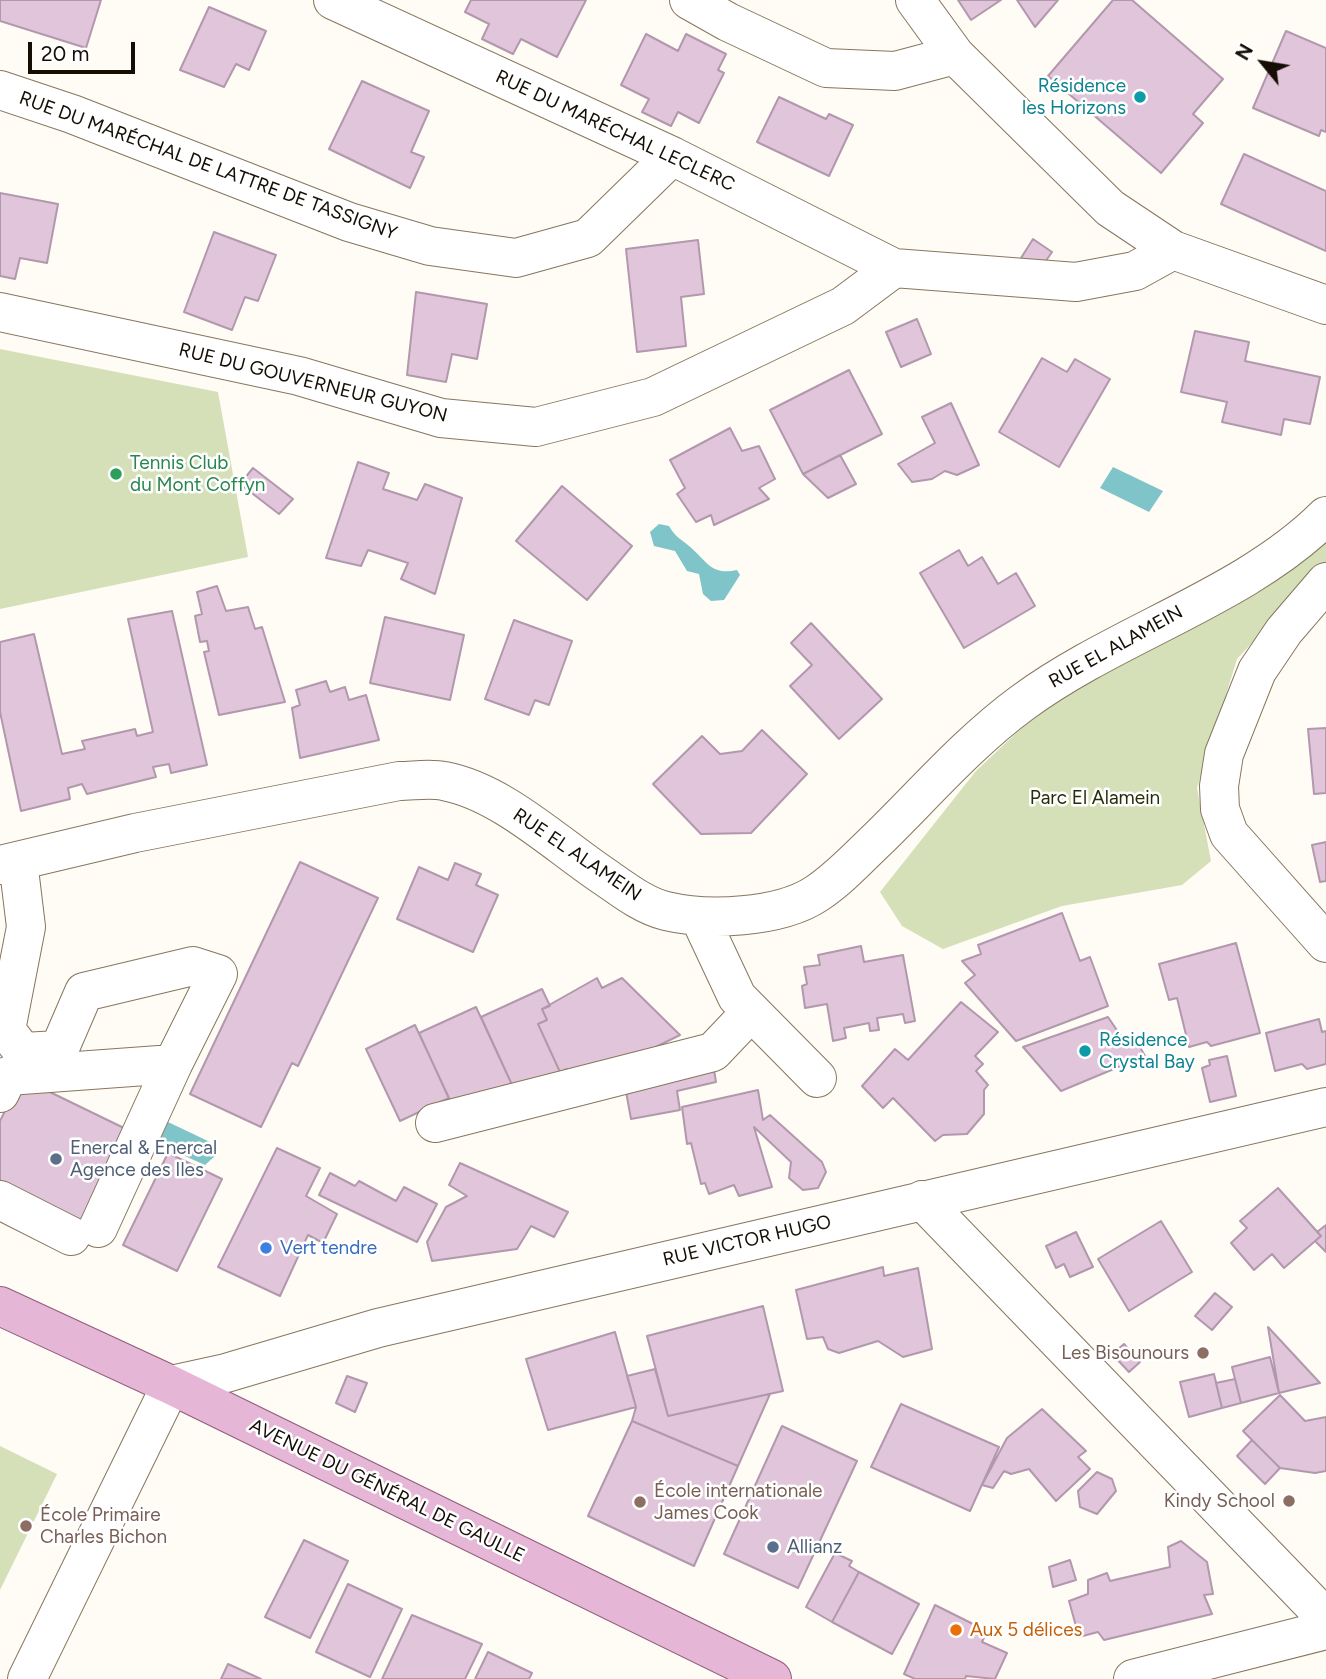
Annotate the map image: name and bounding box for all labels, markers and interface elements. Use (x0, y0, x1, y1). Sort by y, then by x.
scale bar (32, 28, 138, 72)
north arrow (1228, 28, 1298, 98)
text: N (1231, 40, 1258, 64)
text: 20 m (41, 41, 89, 66)
street label: RUE DU MARÉCHAL LECLERC (492, 65, 738, 197)
place label: Résidence les Horizons (1022, 75, 1126, 119)
street label: RUE DU MARÉCHAL DE LATTRE DE TASSIGNY (16, 87, 400, 245)
marker: Résidence les Horizons (1132, 89, 1148, 105)
street label: RUE DU GOUVERNEUR GUYON (176, 339, 450, 427)
place label: Tennis Club du Mont Coffyn (130, 452, 265, 496)
marker: Tennis Club du Mont Coffyn (108, 466, 124, 482)
street label: RUE EL ALAMEIN (1045, 601, 1187, 693)
park label: Parc El Alamein (1030, 787, 1160, 809)
street label: RUE EL ALAMEIN (509, 804, 645, 906)
place label: Résidence Crystal Bay (1099, 1029, 1195, 1073)
marker: Résidence Crystal Bay (1077, 1043, 1093, 1059)
place label: Enercal & Enercal Agence des Iles (70, 1137, 217, 1181)
marker: Enercal & Enercal Agence des Iles (48, 1151, 64, 1167)
street label: RUE VICTOR HUGO (661, 1211, 833, 1271)
place label: Vert tendre (280, 1237, 377, 1259)
marker: Vert tendre (258, 1240, 274, 1256)
place label: Les Bisounours (1061, 1342, 1189, 1364)
marker: Les Bisounours (1195, 1345, 1211, 1361)
street label: AVENUE DU GÉNÉRAL DE GAULLE (246, 1414, 528, 1568)
place label: École internationale James Cook (654, 1480, 822, 1524)
place label: Kindy School (1164, 1490, 1275, 1512)
marker: Kindy School (1281, 1493, 1297, 1509)
marker: École internationale James Cook (632, 1494, 648, 1510)
place label: École Primaire Charles Bichon (40, 1504, 167, 1548)
marker: École Primaire Charles Bichon (18, 1518, 34, 1534)
place label: Allianz (787, 1536, 842, 1558)
marker: Allianz (765, 1539, 781, 1555)
place label: Aux 5 délices (970, 1619, 1082, 1641)
marker: Aux 5 délices (948, 1622, 964, 1638)

